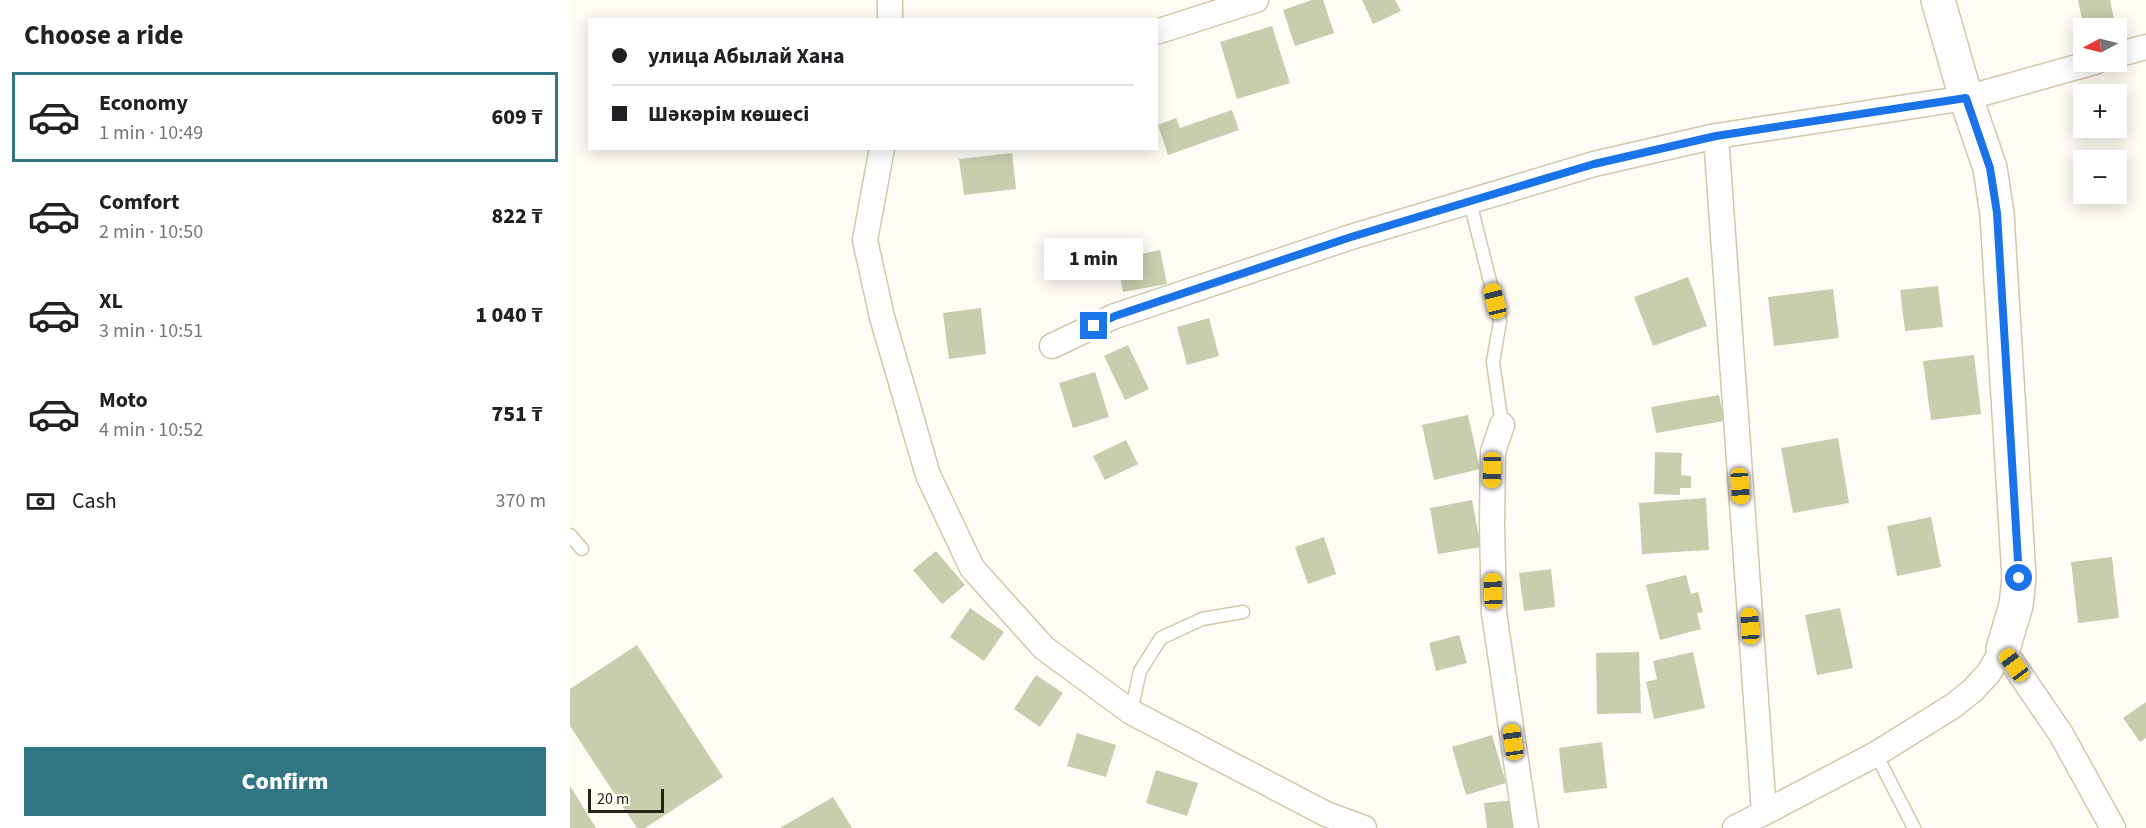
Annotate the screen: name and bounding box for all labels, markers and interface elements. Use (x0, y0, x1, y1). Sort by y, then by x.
text: Choose a ride (24, 16, 184, 55)
north arrow (2073, 18, 2127, 72)
map controls (2073, 18, 2127, 204)
text: улица Абылай Хана (648, 40, 845, 72)
button: + (2073, 84, 2127, 138)
text: Economy (99, 87, 188, 119)
icon: car (27, 90, 81, 144)
text: Шәкәрім көшесі (648, 98, 809, 130)
text: 609 ₸ (492, 101, 543, 133)
text: 1 min · 10:49 (99, 119, 203, 147)
button: − (2073, 150, 2127, 204)
text: Comfort (99, 186, 180, 218)
icon: car (27, 189, 81, 243)
text: 822 ₸ (492, 200, 543, 232)
text: 2 min · 10:50 (99, 218, 203, 246)
callout: 1 min (1044, 239, 1144, 281)
text: 1 min (1069, 245, 1118, 273)
car (1482, 281, 1508, 321)
text: XL (99, 285, 123, 317)
icon: car (27, 288, 81, 342)
text: 1 040 ₸ (475, 299, 543, 331)
route end (1080, 312, 1107, 339)
text: 3 min · 10:51 (99, 317, 203, 345)
text: Moto (99, 384, 148, 416)
icon: car (27, 387, 81, 441)
text: 751 ₸ (492, 398, 543, 430)
text: 4 min · 10:52 (99, 416, 203, 444)
car (1483, 452, 1501, 488)
car (1730, 467, 1750, 505)
icon: cash (24, 485, 57, 518)
text: Cash (72, 485, 117, 517)
text: 370 m (496, 487, 546, 515)
route start (2005, 564, 2032, 591)
car (1483, 573, 1503, 609)
car (1740, 607, 1760, 645)
car (1996, 645, 2032, 685)
car (1502, 723, 1524, 761)
button: Confirm (24, 747, 546, 816)
scale bar (588, 786, 664, 814)
text: 20 m (597, 788, 629, 810)

